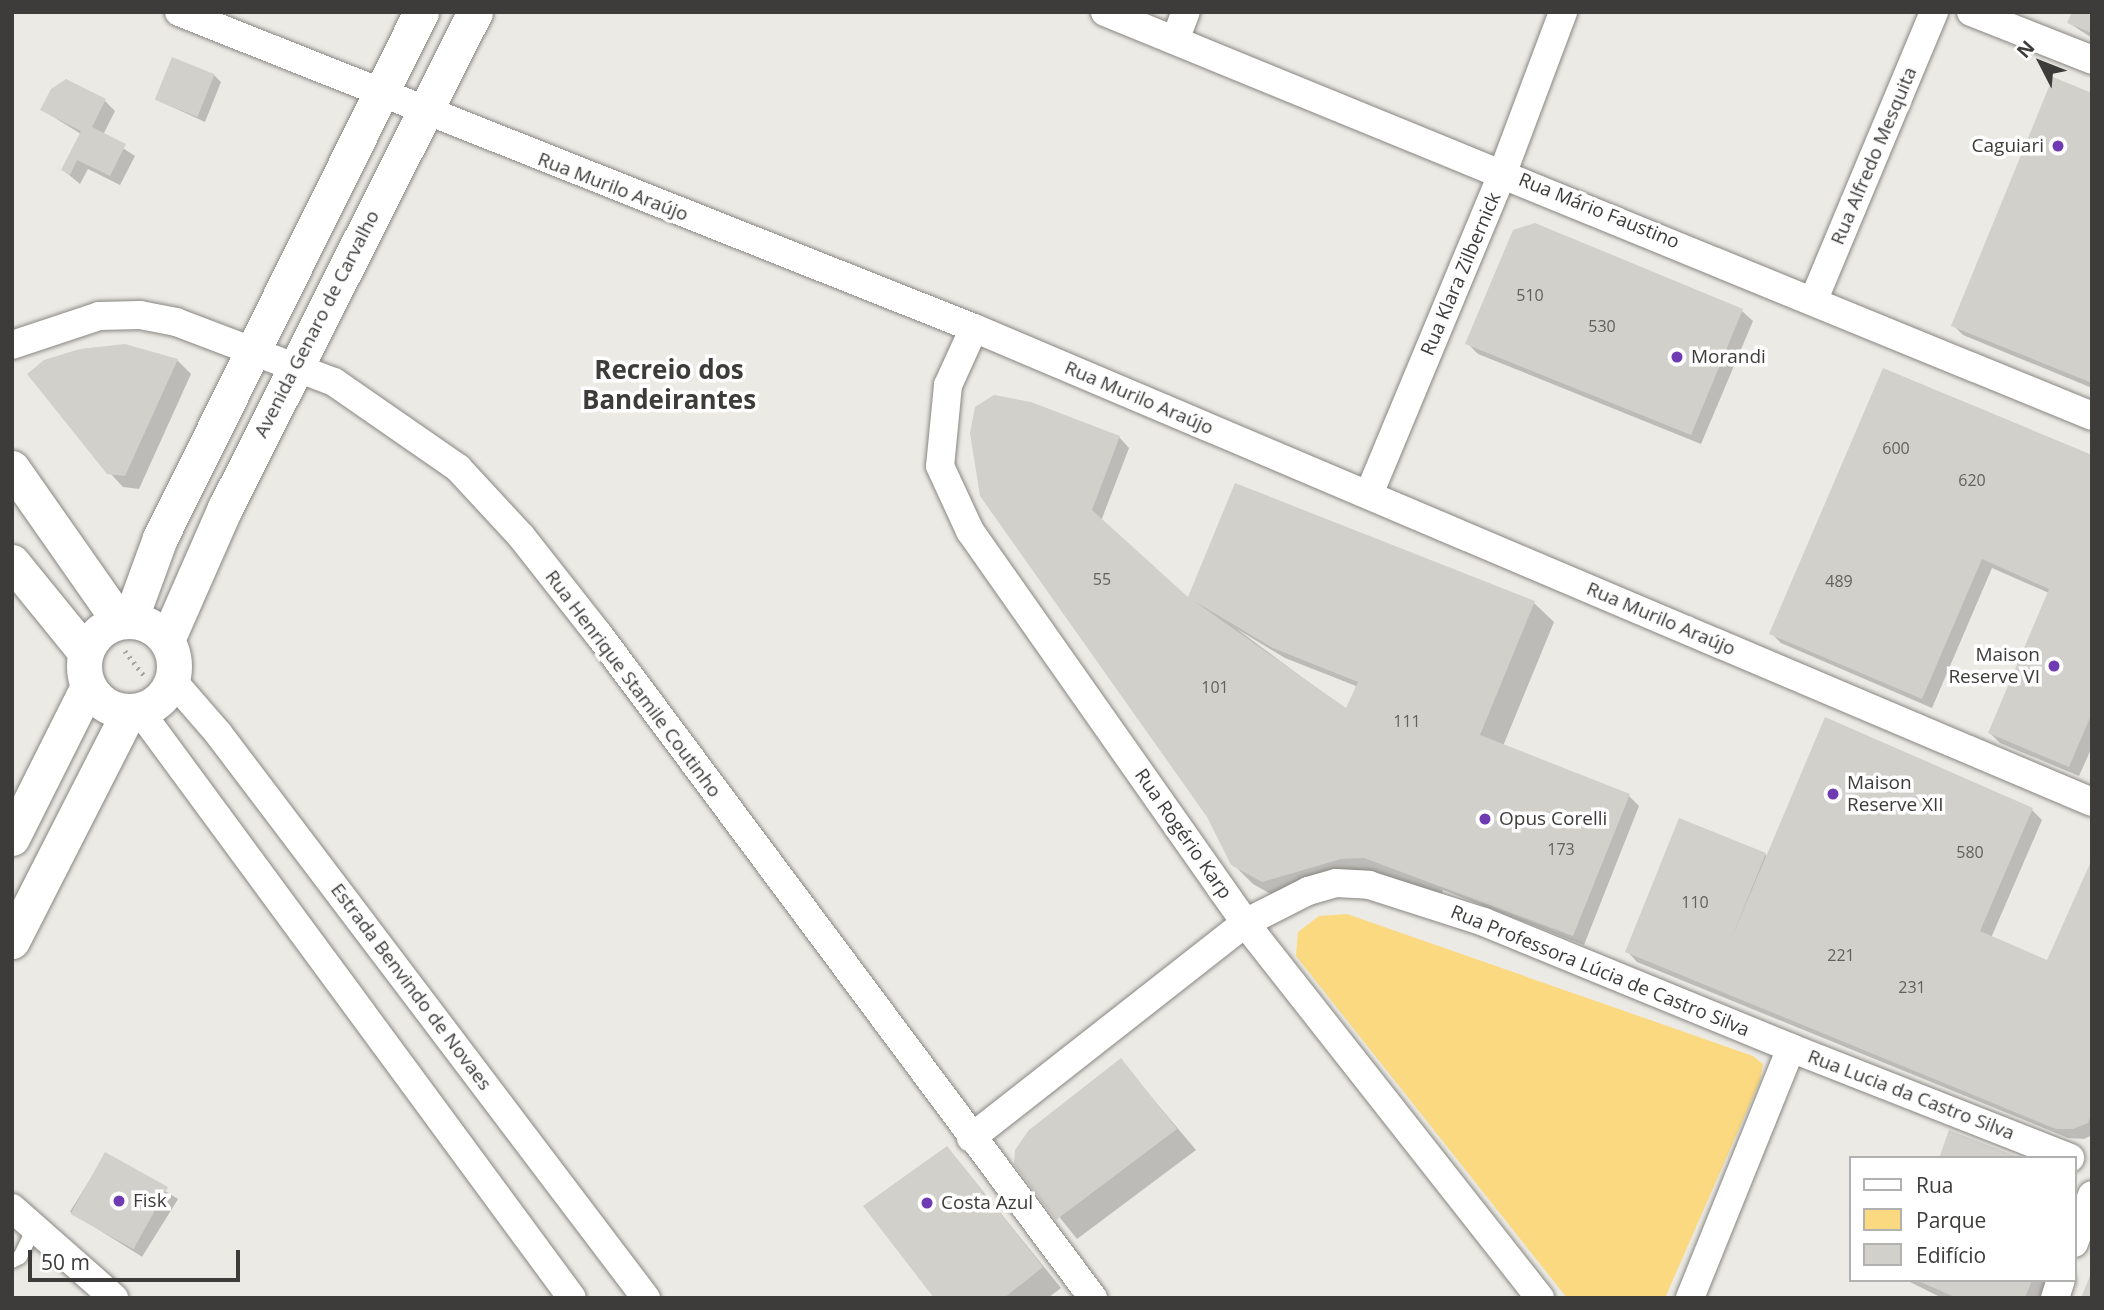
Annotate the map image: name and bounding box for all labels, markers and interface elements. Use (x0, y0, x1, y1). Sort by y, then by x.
north arrow (2006, 28, 2076, 98)
text: N (2011, 35, 2040, 63)
street label: Rua Alfredo Mesquita (1826, 64, 1922, 248)
place label: Caguiari (1972, 135, 2044, 157)
marker: Caguiari (2050, 138, 2066, 154)
street label: Rua Murilo Araújo (534, 148, 692, 226)
street label: Rua Mário Faustino (1515, 168, 1683, 254)
street label: Rua Klara Zilbernick (1416, 189, 1506, 359)
street label: Avenida Genaro de Carvalho (250, 207, 384, 441)
house number: 510 (1516, 285, 1544, 305)
house number: 530 (1588, 316, 1616, 336)
place label: Morandi (1691, 346, 1766, 368)
marker: Morandi (1669, 349, 1685, 365)
district label: Recreio dos Bandeirantes (582, 354, 756, 416)
street label: Rua Murilo Araújo (1061, 356, 1217, 440)
house number: 600 (1882, 438, 1910, 458)
house number: 620 (1958, 470, 1986, 490)
street label: Rua Henrique Stamile Coutinho (540, 566, 726, 802)
house number: 55 (1093, 569, 1111, 589)
house number: 489 (1825, 571, 1853, 591)
street label: Rua Murilo Araújo (1583, 577, 1739, 661)
place label: Maison Reserve VI (1948, 644, 2040, 688)
marker: Maison Reserve VI (2046, 658, 2062, 674)
house number: 101 (1201, 677, 1229, 697)
house number: 111 (1393, 711, 1421, 731)
street label: Rua Rogério Karp (1130, 765, 1236, 903)
place label: Maison Reserve XII (1847, 772, 1944, 816)
marker: Maison Reserve XII (1825, 786, 1841, 802)
place label: Opus Corelli (1499, 808, 1607, 830)
marker: Opus Corelli (1477, 811, 1493, 827)
house number: 173 (1547, 839, 1575, 859)
house number: 580 (1956, 842, 1984, 862)
street label: Estrada Benvindo de Novaes (326, 879, 496, 1095)
house number: 110 (1681, 892, 1709, 912)
street label: Rua Professora Lúcia de Castro Silva (1447, 900, 1753, 1042)
house number: 221 (1827, 945, 1855, 965)
house number: 231 (1898, 977, 1926, 997)
street label: Rua Lucia da Castro Silva (1804, 1045, 2018, 1145)
legend (1848, 1156, 2076, 1282)
text: Rua (1916, 1171, 1954, 1199)
place label: Fisk (133, 1190, 167, 1212)
place label: Costa Azul (941, 1192, 1033, 1214)
marker: Fisk (111, 1193, 127, 1209)
marker: Costa Azul (919, 1195, 935, 1211)
text: Parque (1916, 1206, 1986, 1234)
scale bar (32, 1236, 243, 1280)
text: Edifício (1916, 1241, 1986, 1269)
text: 50 m (41, 1248, 90, 1276)

